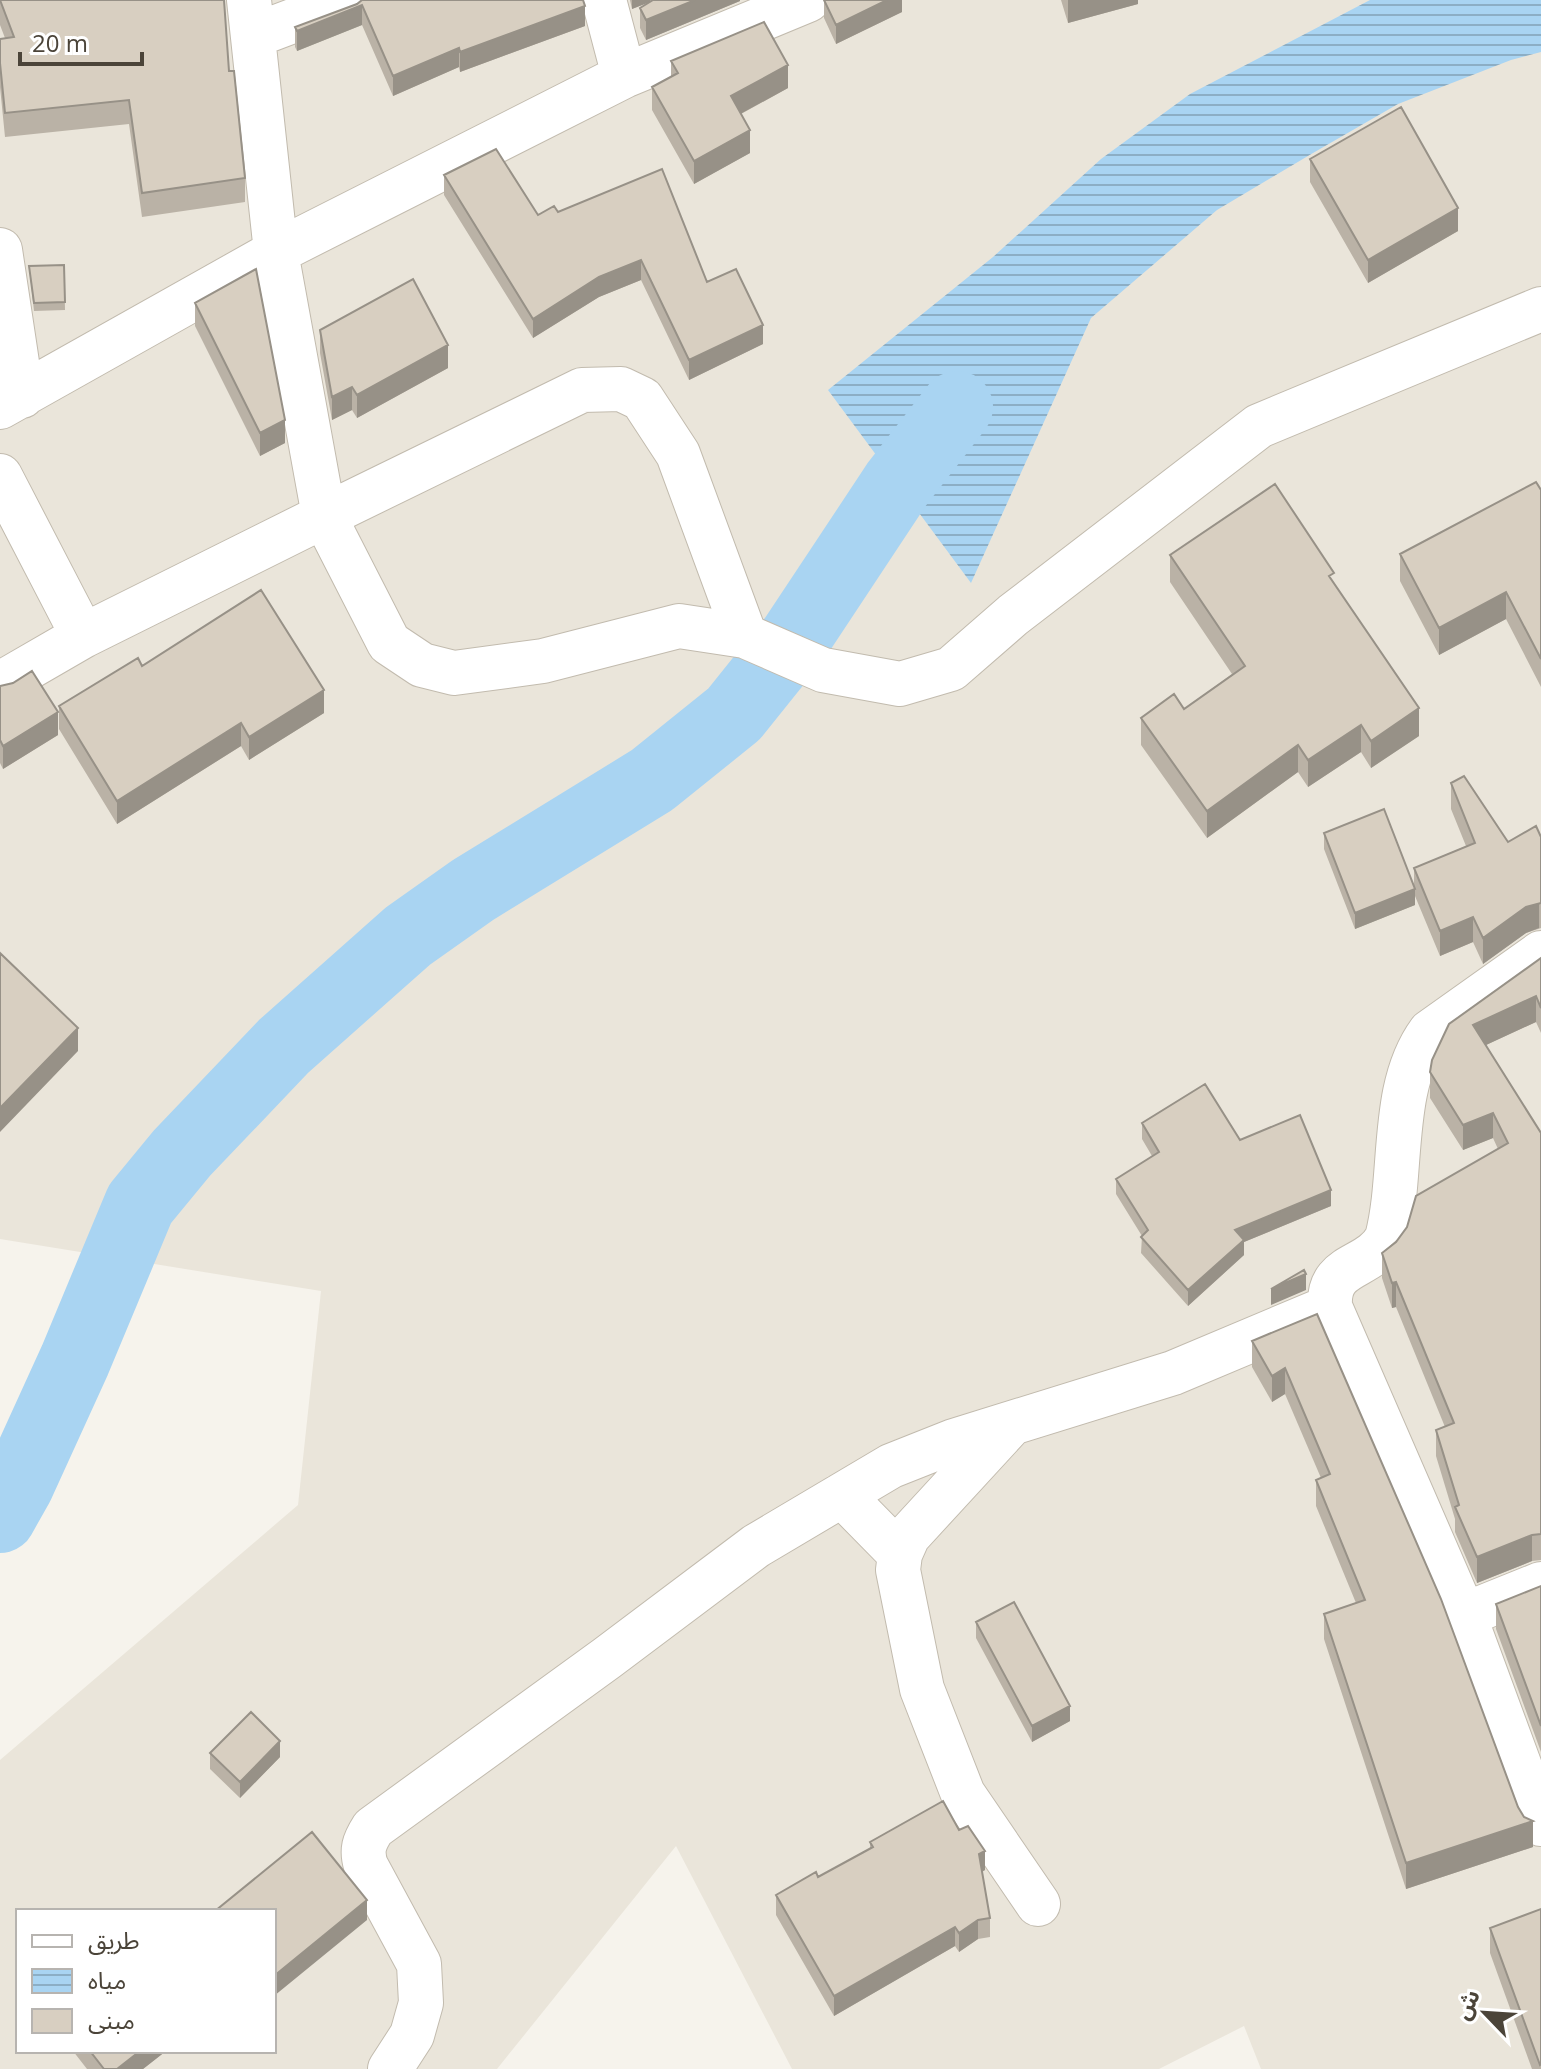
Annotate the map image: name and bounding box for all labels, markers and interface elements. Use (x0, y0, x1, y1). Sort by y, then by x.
scale bar (20, 16, 142, 66)
text: 20 m (32, 26, 88, 59)
legend (16, 1909, 276, 2053)
text: طريق (88, 1923, 140, 1956)
text: مياه (88, 1963, 126, 1996)
north arrow (1445, 1973, 1525, 2053)
text: ش (1446, 1984, 1486, 2024)
text: مبنى (88, 2003, 135, 2036)

